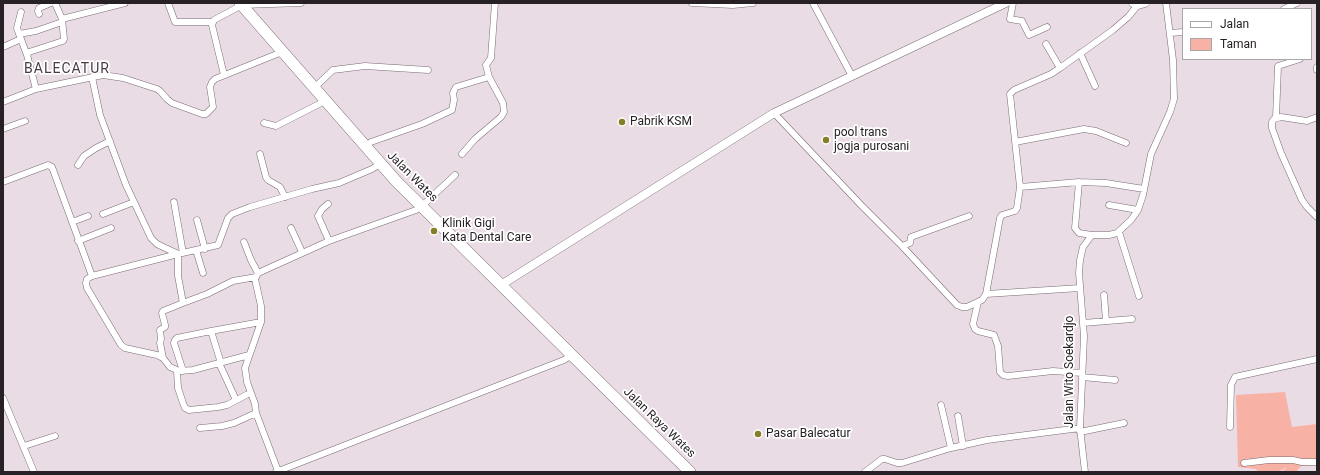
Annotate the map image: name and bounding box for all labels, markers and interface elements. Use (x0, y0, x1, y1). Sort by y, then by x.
legend (1182, 8, 1312, 60)
text: Jalan (1220, 17, 1249, 31)
text: Taman (1220, 37, 1257, 51)
district label: BALECATUR (24, 61, 110, 77)
place label: Pabrik KSM (630, 115, 692, 129)
marker: Pabrik KSM (617, 117, 627, 127)
place label: pool trans jogja purosani (834, 126, 909, 154)
marker: pool trans jogja purosani (821, 135, 831, 145)
street label: Jalan Wates (384, 149, 440, 205)
place label: Klinik Gigi Kata Dental Care (442, 217, 531, 245)
marker: Klinik Gigi Kata Dental Care (429, 226, 439, 236)
street label: Jalan Wito Soekardjo (1063, 316, 1077, 428)
street label: Jalan Raya Wates (620, 385, 698, 461)
place label: Pasar Balecatur (766, 427, 850, 441)
marker: Pasar Balecatur (753, 429, 763, 439)

